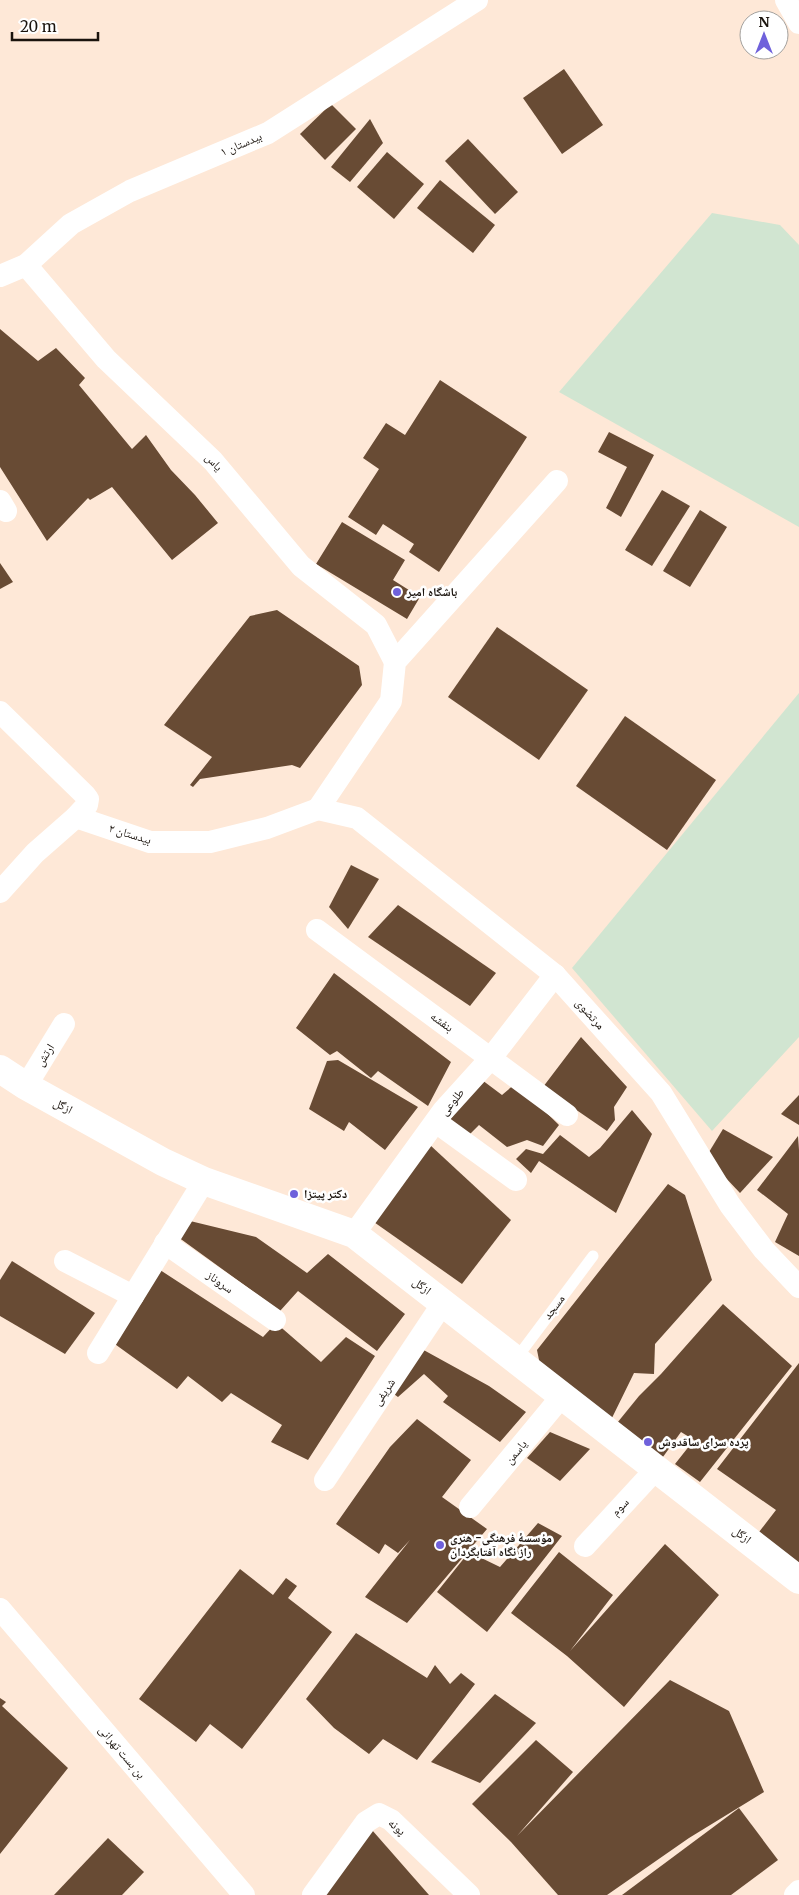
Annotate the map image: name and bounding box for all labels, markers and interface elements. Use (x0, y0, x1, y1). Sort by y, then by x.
scale bar (12, 10, 99, 42)
north arrow (739, 10, 789, 60)
text: N (758, 13, 770, 31)
text: 20 m (20, 17, 57, 36)
street label: بیدستان ۱ (218, 128, 264, 159)
street label: یاس (202, 449, 227, 474)
place label: باشگاه امیر (406, 584, 457, 599)
marker: باشگاه امیر (391, 586, 403, 598)
street label: بیدستان ۲ (107, 820, 153, 847)
street label: مرتضوی (572, 995, 608, 1032)
street label: بنفشه (428, 1008, 457, 1035)
street label: ارتش (32, 1041, 57, 1069)
street label: طلوعی (436, 1085, 467, 1118)
street label: ازگل (51, 1094, 76, 1117)
place label: دکتر پیتزا (304, 1186, 347, 1201)
marker: دکتر پیتزا (288, 1188, 300, 1200)
street label: سروناز (203, 1266, 237, 1296)
street label: ازگل (410, 1274, 435, 1298)
street label: مسجد (539, 1291, 568, 1322)
street label: شریفی (369, 1375, 398, 1408)
place label: پرده سرای ساقدوش (658, 1434, 749, 1450)
street label: یاسمن (501, 1436, 530, 1467)
marker: پرده سرای ساقدوش (642, 1436, 654, 1448)
street label: سوم (608, 1494, 633, 1520)
street label: ازگل (730, 1523, 755, 1547)
place label: مؤسسۀ فرهنگی- هنری راز نگاه آفتابگردان (450, 1530, 552, 1560)
marker: مؤسسۀ فرهنگی- هنری راز نگاه آفتابگردان (434, 1539, 446, 1551)
street label: بن بست تهرانی (95, 1722, 149, 1782)
street label: پونه (385, 1815, 410, 1839)

